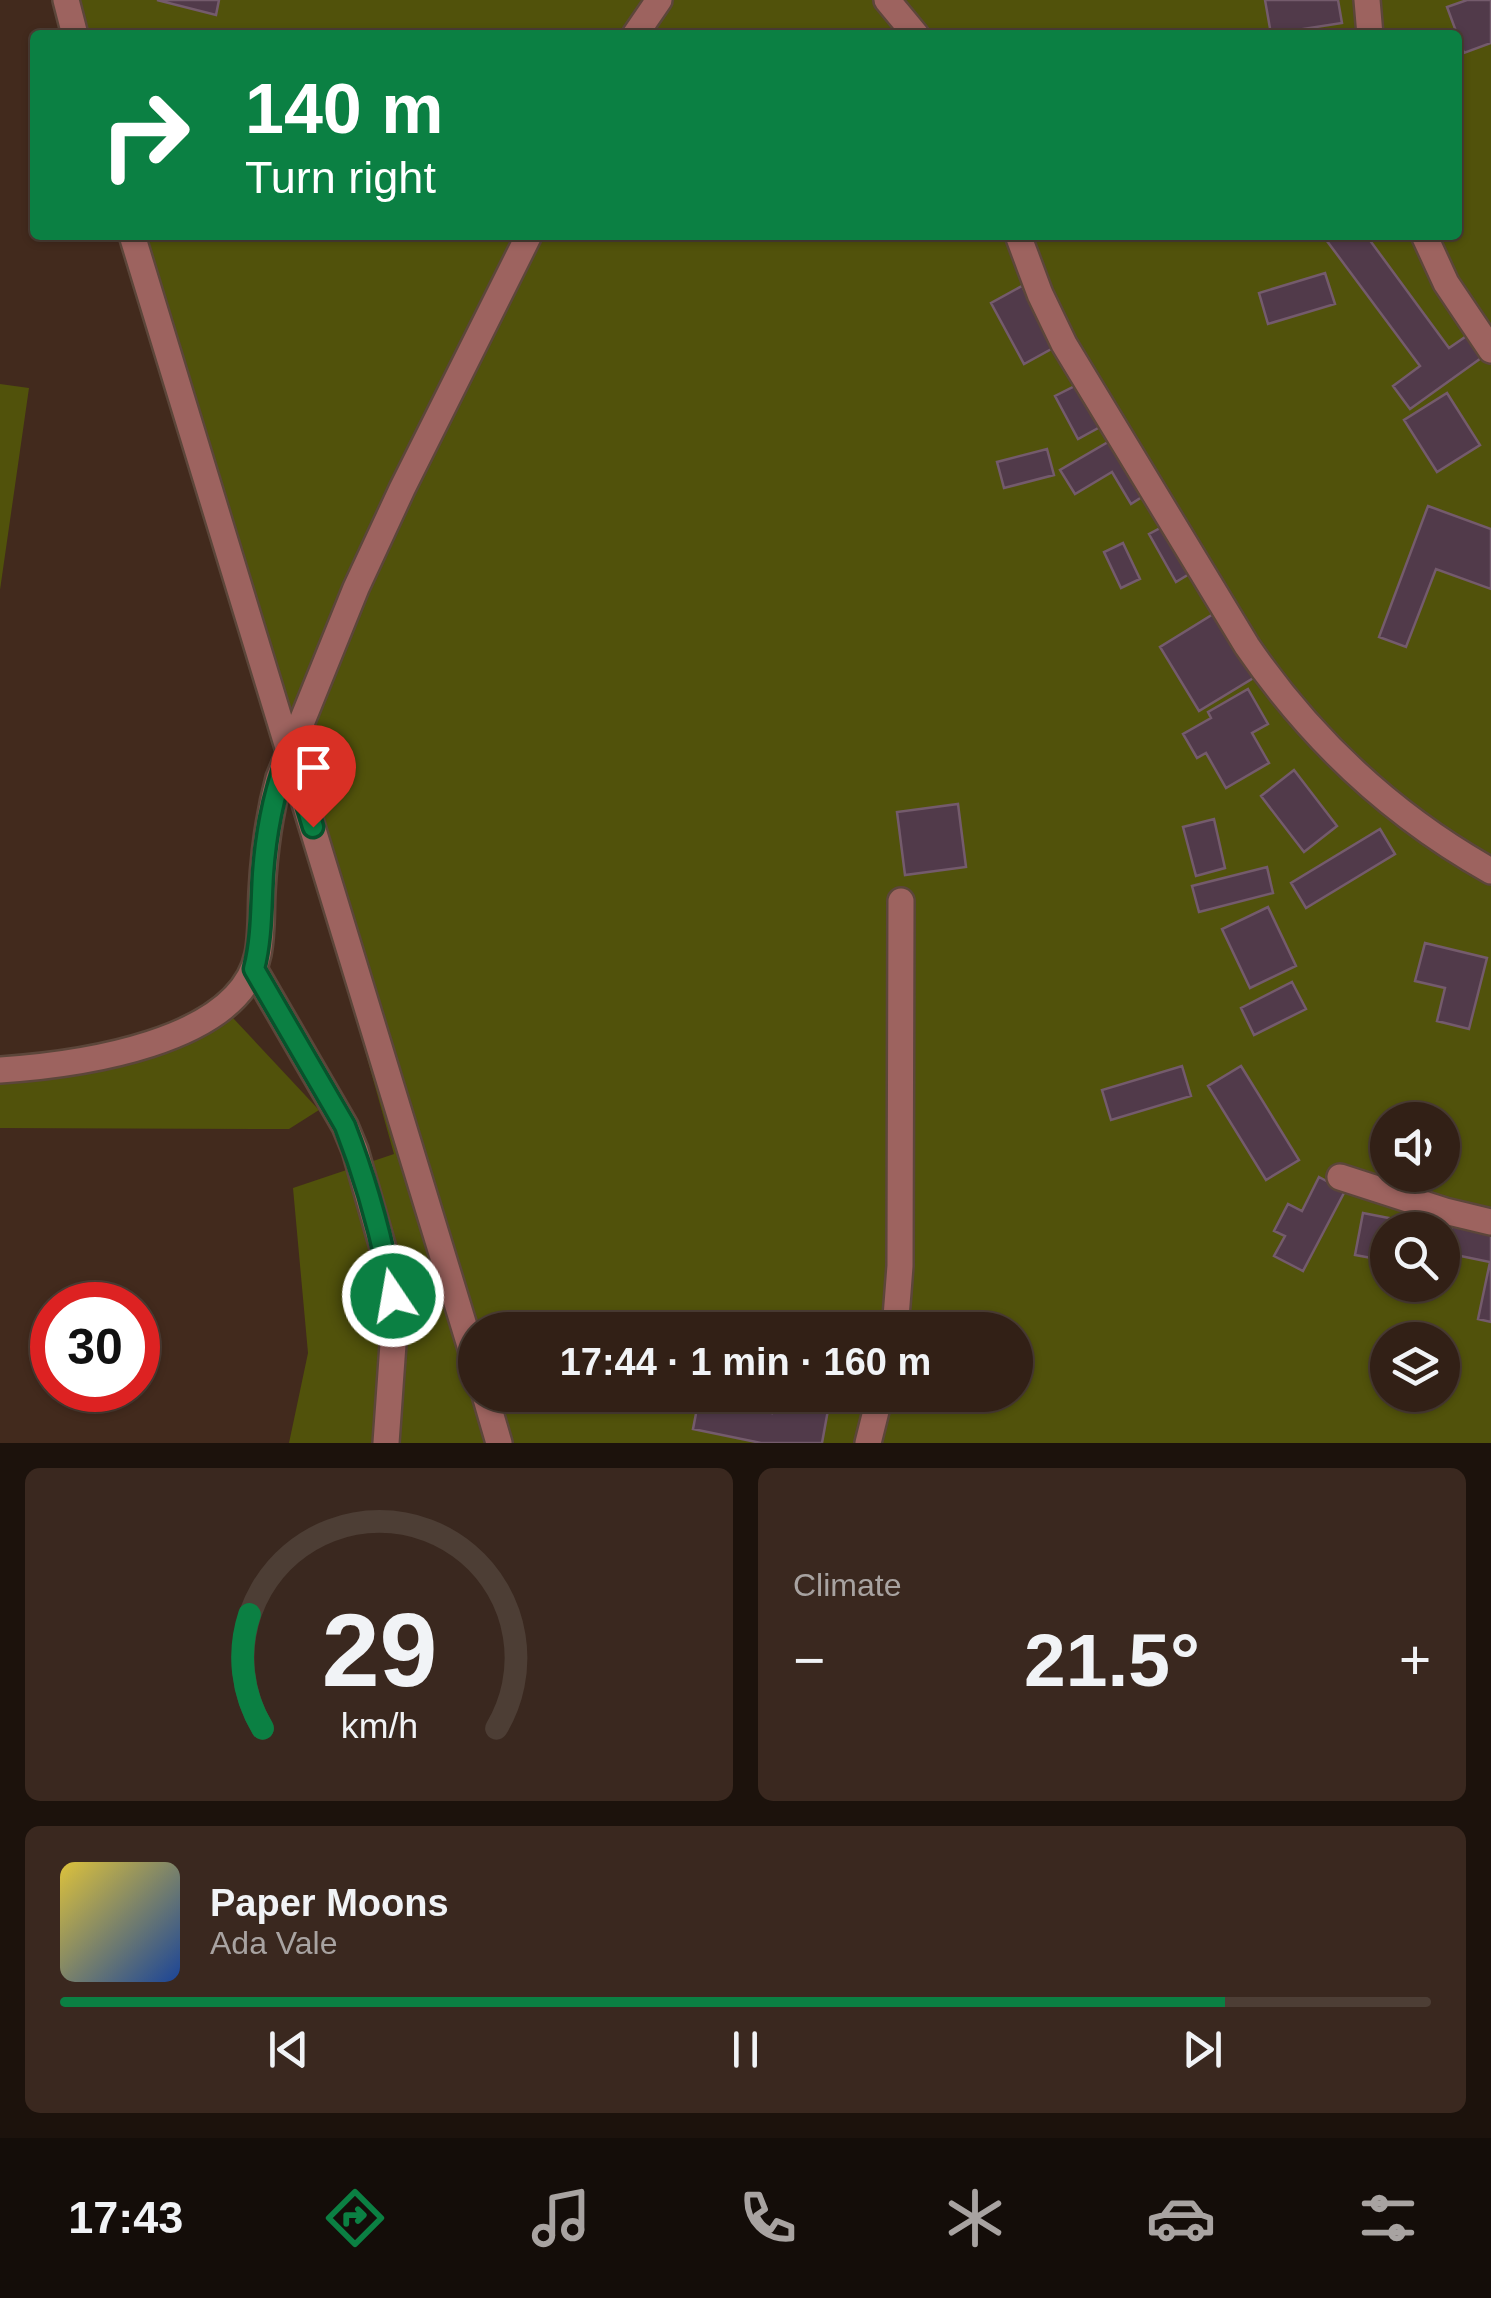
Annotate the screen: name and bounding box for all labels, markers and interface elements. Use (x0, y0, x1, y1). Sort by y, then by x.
icon: right (80, 70, 210, 200)
text: 140 m (245, 70, 443, 148)
text: Turn right (245, 152, 436, 203)
pin (271, 725, 356, 828)
icon: arrive (286, 740, 341, 795)
map controls (1370, 1102, 1460, 1412)
button: sound (1370, 1102, 1460, 1192)
button: search (1370, 1212, 1460, 1302)
position arrow (341, 1244, 445, 1348)
speed limit sign: 30 (30, 1282, 160, 1412)
button: layers (1370, 1322, 1460, 1412)
text: 17:44 · 1 min · 160 m (560, 1341, 931, 1383)
text: Climate (793, 1567, 901, 1603)
text: 29 (321, 1592, 437, 1708)
text: 21.5° (1024, 1618, 1200, 1702)
text: − (793, 1629, 825, 1691)
text: + (1399, 1629, 1431, 1691)
text: km/h (340, 1706, 418, 1746)
text: Paper Moons (210, 1882, 449, 1924)
text: Ada Vale (210, 1925, 338, 1961)
icon: previous (261, 2022, 316, 2077)
icon: pause (718, 2022, 773, 2077)
icon: next (1175, 2022, 1230, 2077)
icon: directions (320, 2183, 390, 2253)
icon: music (526, 2183, 596, 2253)
icon: phone (733, 2183, 803, 2253)
icon: climate (940, 2183, 1010, 2253)
icon: car (1146, 2183, 1216, 2253)
icon: filters (1353, 2183, 1423, 2253)
text: 17:43 (68, 2192, 183, 2243)

